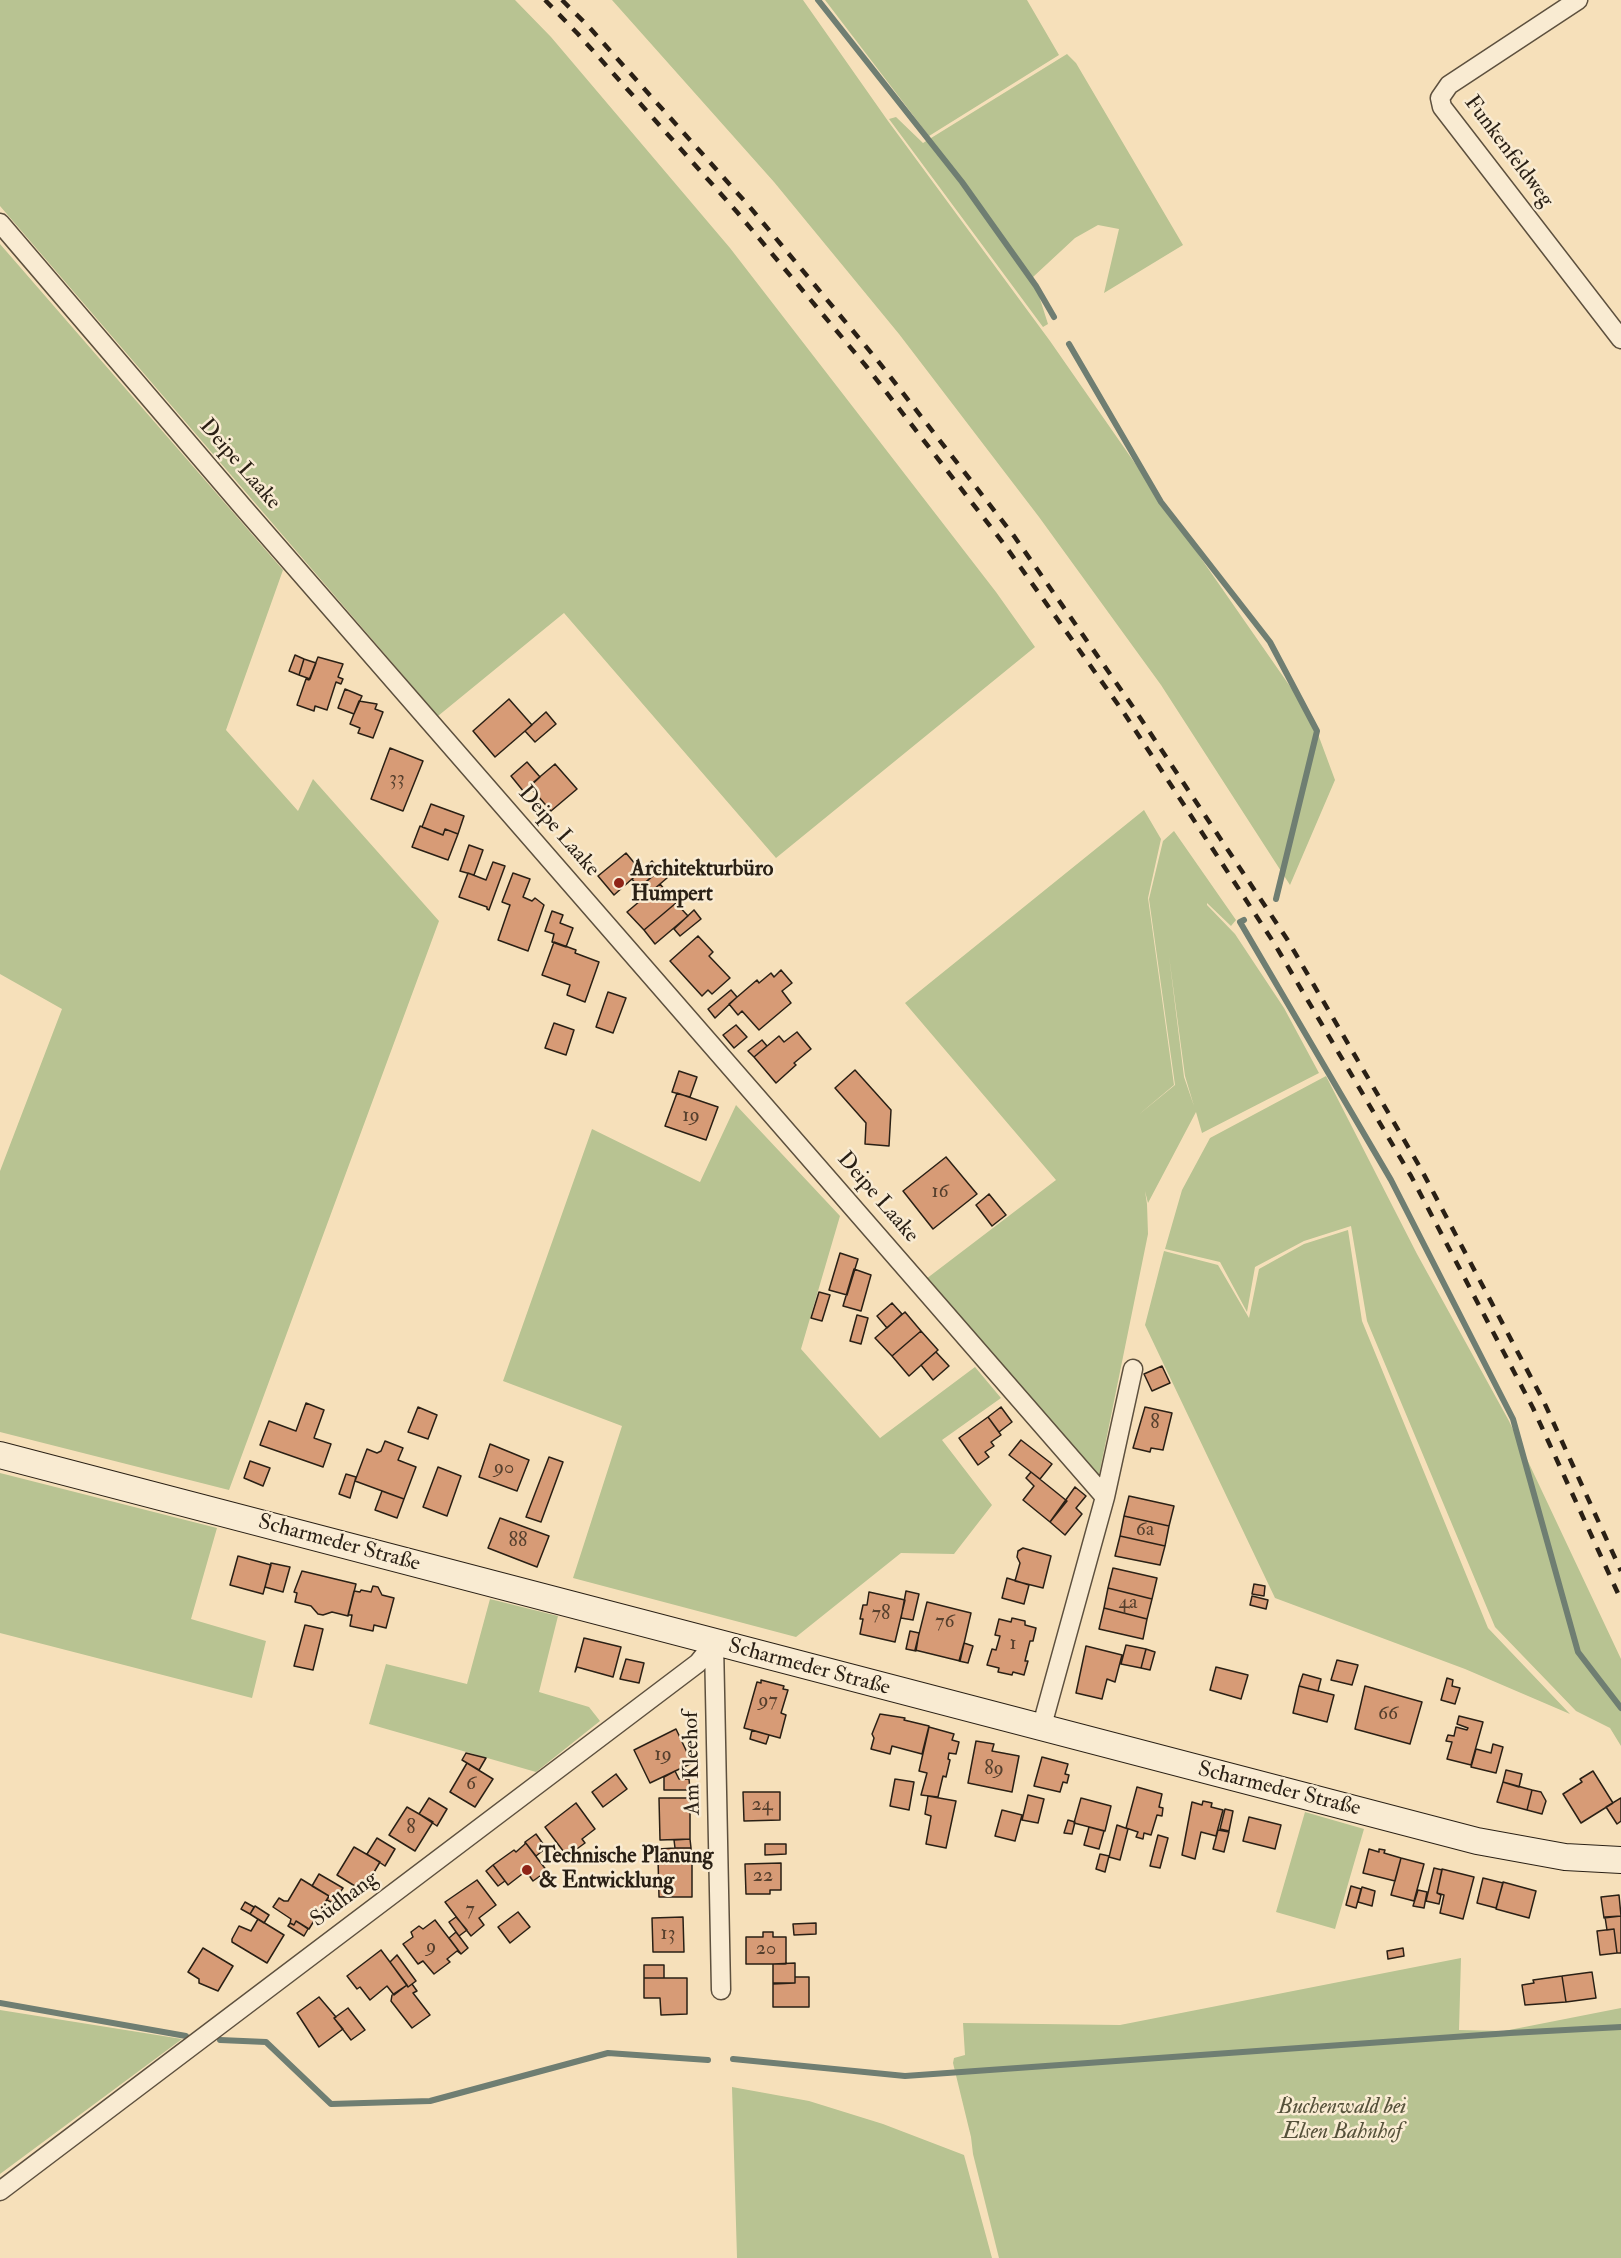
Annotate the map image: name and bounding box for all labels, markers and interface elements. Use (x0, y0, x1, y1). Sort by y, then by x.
street label: Funkenfeldweg (1458, 91, 1558, 213)
street label: Deipe Laake (193, 414, 285, 516)
house number: 33 (389, 768, 405, 792)
street label: Deipe Laake (512, 781, 604, 883)
place label: Architekturbüro Humpert (631, 857, 773, 908)
marker: Architekturbüro Humpert (612, 876, 626, 890)
house number: 19 (682, 1105, 700, 1129)
street label: Deipe Laake (831, 1147, 923, 1249)
house number: 16 (931, 1181, 949, 1205)
house number: 8 (1150, 1412, 1160, 1436)
house number: 90 (494, 1457, 514, 1481)
street label: Scharmeder Straße (255, 1510, 423, 1578)
house number: 6a (1136, 1519, 1154, 1543)
house number: 88 (509, 1530, 527, 1554)
house number: 4a (1118, 1592, 1138, 1616)
house number: 78 (872, 1603, 890, 1627)
house number: 76 (935, 1611, 955, 1635)
house number: 1 (1009, 1633, 1017, 1657)
street label: Scharmeder Straße (725, 1634, 893, 1702)
house number: 97 (758, 1690, 778, 1714)
house number: 66 (1378, 1703, 1398, 1727)
street label: Am Kleehof (679, 1711, 707, 1815)
house number: 19 (654, 1744, 672, 1768)
street label: Scharmeder Straße (1195, 1757, 1363, 1823)
house number: 89 (984, 1758, 1004, 1782)
house number: 6 (466, 1773, 476, 1797)
house number: 24 (752, 1794, 772, 1818)
house number: 8 (406, 1817, 416, 1841)
place label: Technische Planung & Entwicklung (539, 1844, 713, 1896)
marker: Technische Planung & Entwicklung (520, 1863, 534, 1877)
house number: 22 (753, 1865, 773, 1889)
street label: Südhang (306, 1866, 384, 1934)
house number: 7 (465, 1899, 475, 1923)
house number: 13 (661, 1923, 675, 1947)
house number: 9 (426, 1936, 436, 1960)
house number: 20 (756, 1938, 776, 1962)
park label: Buchenwald bei Elsen Bahnhof (1278, 2095, 1406, 2146)

